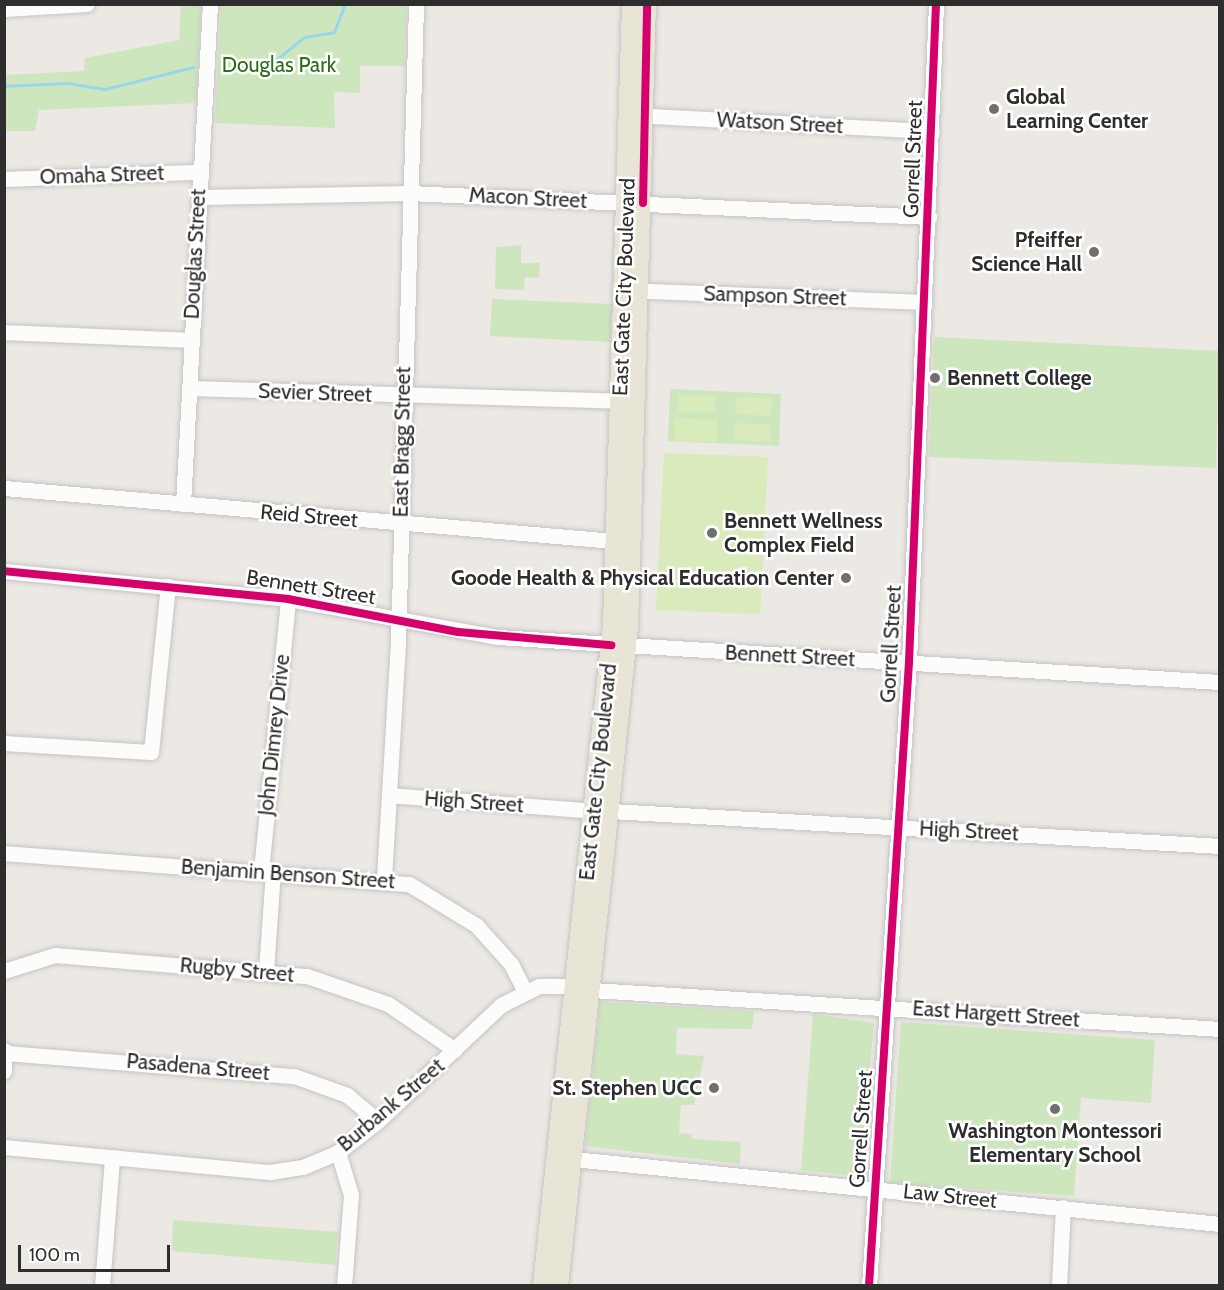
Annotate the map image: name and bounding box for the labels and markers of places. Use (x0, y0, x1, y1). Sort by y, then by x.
place label: Global Learning Center (1006, 84, 1148, 134)
marker: Global Learning Center (987, 102, 1001, 116)
place label: Pfeiffer Science Hall (971, 227, 1082, 277)
marker: Pfeiffer Science Hall (1087, 245, 1101, 259)
place label: Bennett College (947, 365, 1092, 391)
marker: Bennett College (928, 371, 942, 385)
place label: Bennett Wellness Complex Field (724, 508, 883, 558)
marker: Bennett Wellness Complex Field (705, 526, 719, 540)
place label: Goode Health & Physical Education Center (451, 565, 834, 591)
marker: Goode Health & Physical Education Center (839, 571, 853, 585)
place label: St. Stephen UCC (552, 1075, 702, 1101)
marker: St. Stephen UCC (707, 1081, 721, 1095)
marker: Washington Montessori Elementary School (1048, 1102, 1062, 1116)
place label: Washington Montessori Elementary School (948, 1118, 1162, 1168)

